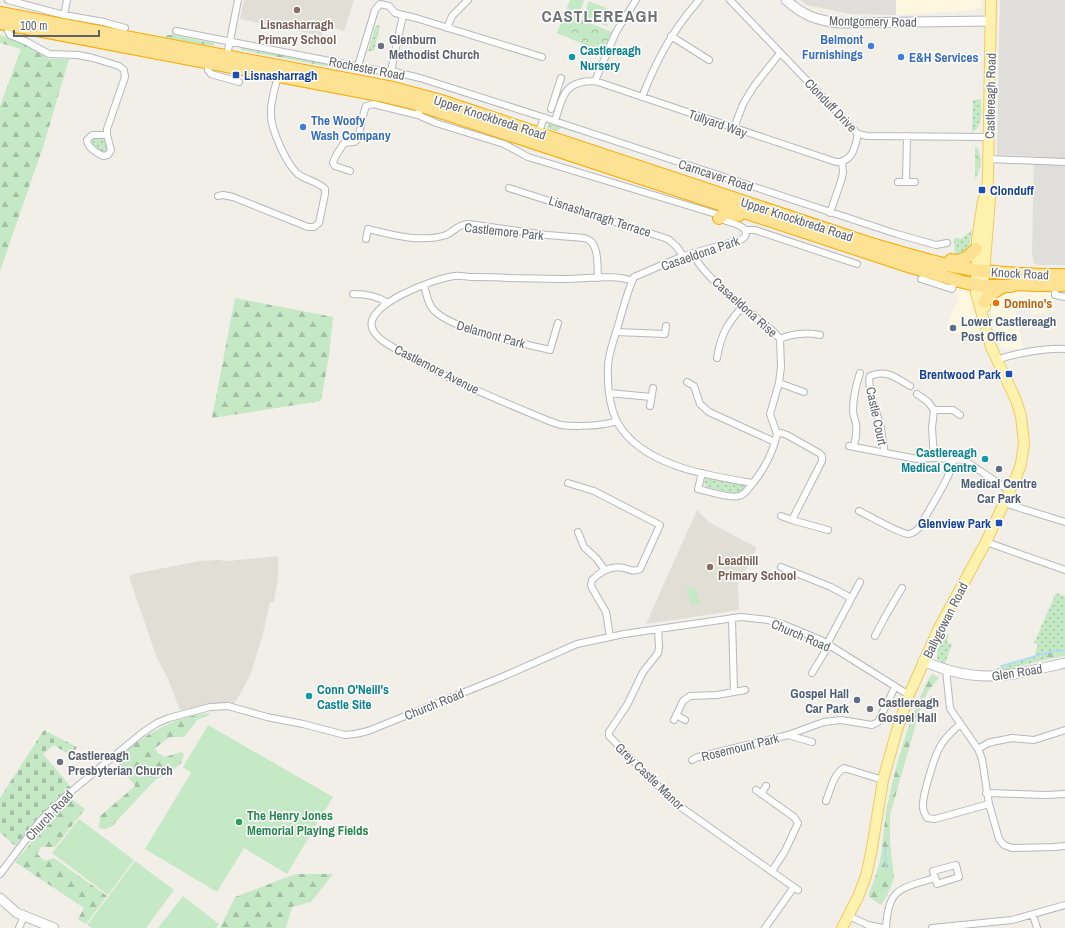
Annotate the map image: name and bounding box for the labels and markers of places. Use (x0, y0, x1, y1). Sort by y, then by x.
marker: Lisnasharragh Primary School (292, 5, 302, 15)
place label: Lisnasharragh Primary School (258, 16, 336, 48)
place label: Glenburn Methodist Church (389, 31, 480, 63)
place label: Belmont Furnishings (802, 31, 863, 63)
marker: Glenburn Methodist Church (376, 41, 386, 51)
marker: Belmont Furnishings (866, 41, 876, 51)
place label: Castlereagh Nursery (580, 42, 641, 74)
place label: E&H Services (909, 49, 978, 66)
marker: Castlereagh Nursery (567, 52, 577, 62)
marker: E&H Services (896, 52, 906, 62)
place label: Lisnasharragh (244, 67, 317, 84)
marker: Lisnasharragh (231, 70, 241, 80)
place label: The Woofy Wash Company (311, 112, 391, 144)
marker: The Woofy Wash Company (298, 122, 308, 132)
place label: Clonduff (990, 182, 1035, 199)
marker: Clonduff (977, 185, 987, 195)
place label: Domino's (1004, 295, 1052, 312)
marker: Domino's (991, 298, 1001, 308)
place label: Lower Castlereagh Post Office (961, 313, 1056, 345)
marker: Lower Castlereagh Post Office (948, 323, 958, 333)
place label: Brentwood Park (919, 366, 1001, 383)
marker: Brentwood Park (1004, 369, 1014, 379)
place label: Castlereagh Medical Centre (901, 444, 977, 476)
marker: Castlereagh Medical Centre (980, 454, 990, 464)
marker: Medical Centre Car Park (994, 464, 1004, 474)
place label: Medical Centre Car Park (961, 475, 1037, 507)
place label: Glenview Park (918, 515, 991, 532)
marker: Glenview Park (994, 518, 1004, 528)
place label: Leadhill Primary School (718, 552, 796, 584)
marker: Leadhill Primary School (705, 562, 715, 572)
place label: Conn O'Neill's Castle Site (317, 681, 389, 713)
place label: Gospel Hall Car Park (790, 685, 849, 717)
marker: Conn O'Neill's Castle Site (304, 691, 314, 701)
place label: Castlereagh Gospel Hall (878, 694, 939, 726)
marker: Gospel Hall Car Park (852, 695, 862, 705)
marker: Castlereagh Gospel Hall (865, 704, 875, 714)
place label: Castlereagh Presbyterian Church (68, 747, 173, 779)
marker: Castlereagh Presbyterian Church (55, 757, 65, 767)
place label: The Henry Jones Memorial Playing Fields (247, 807, 369, 839)
marker: The Henry Jones Memorial Playing Fields (234, 817, 244, 827)

